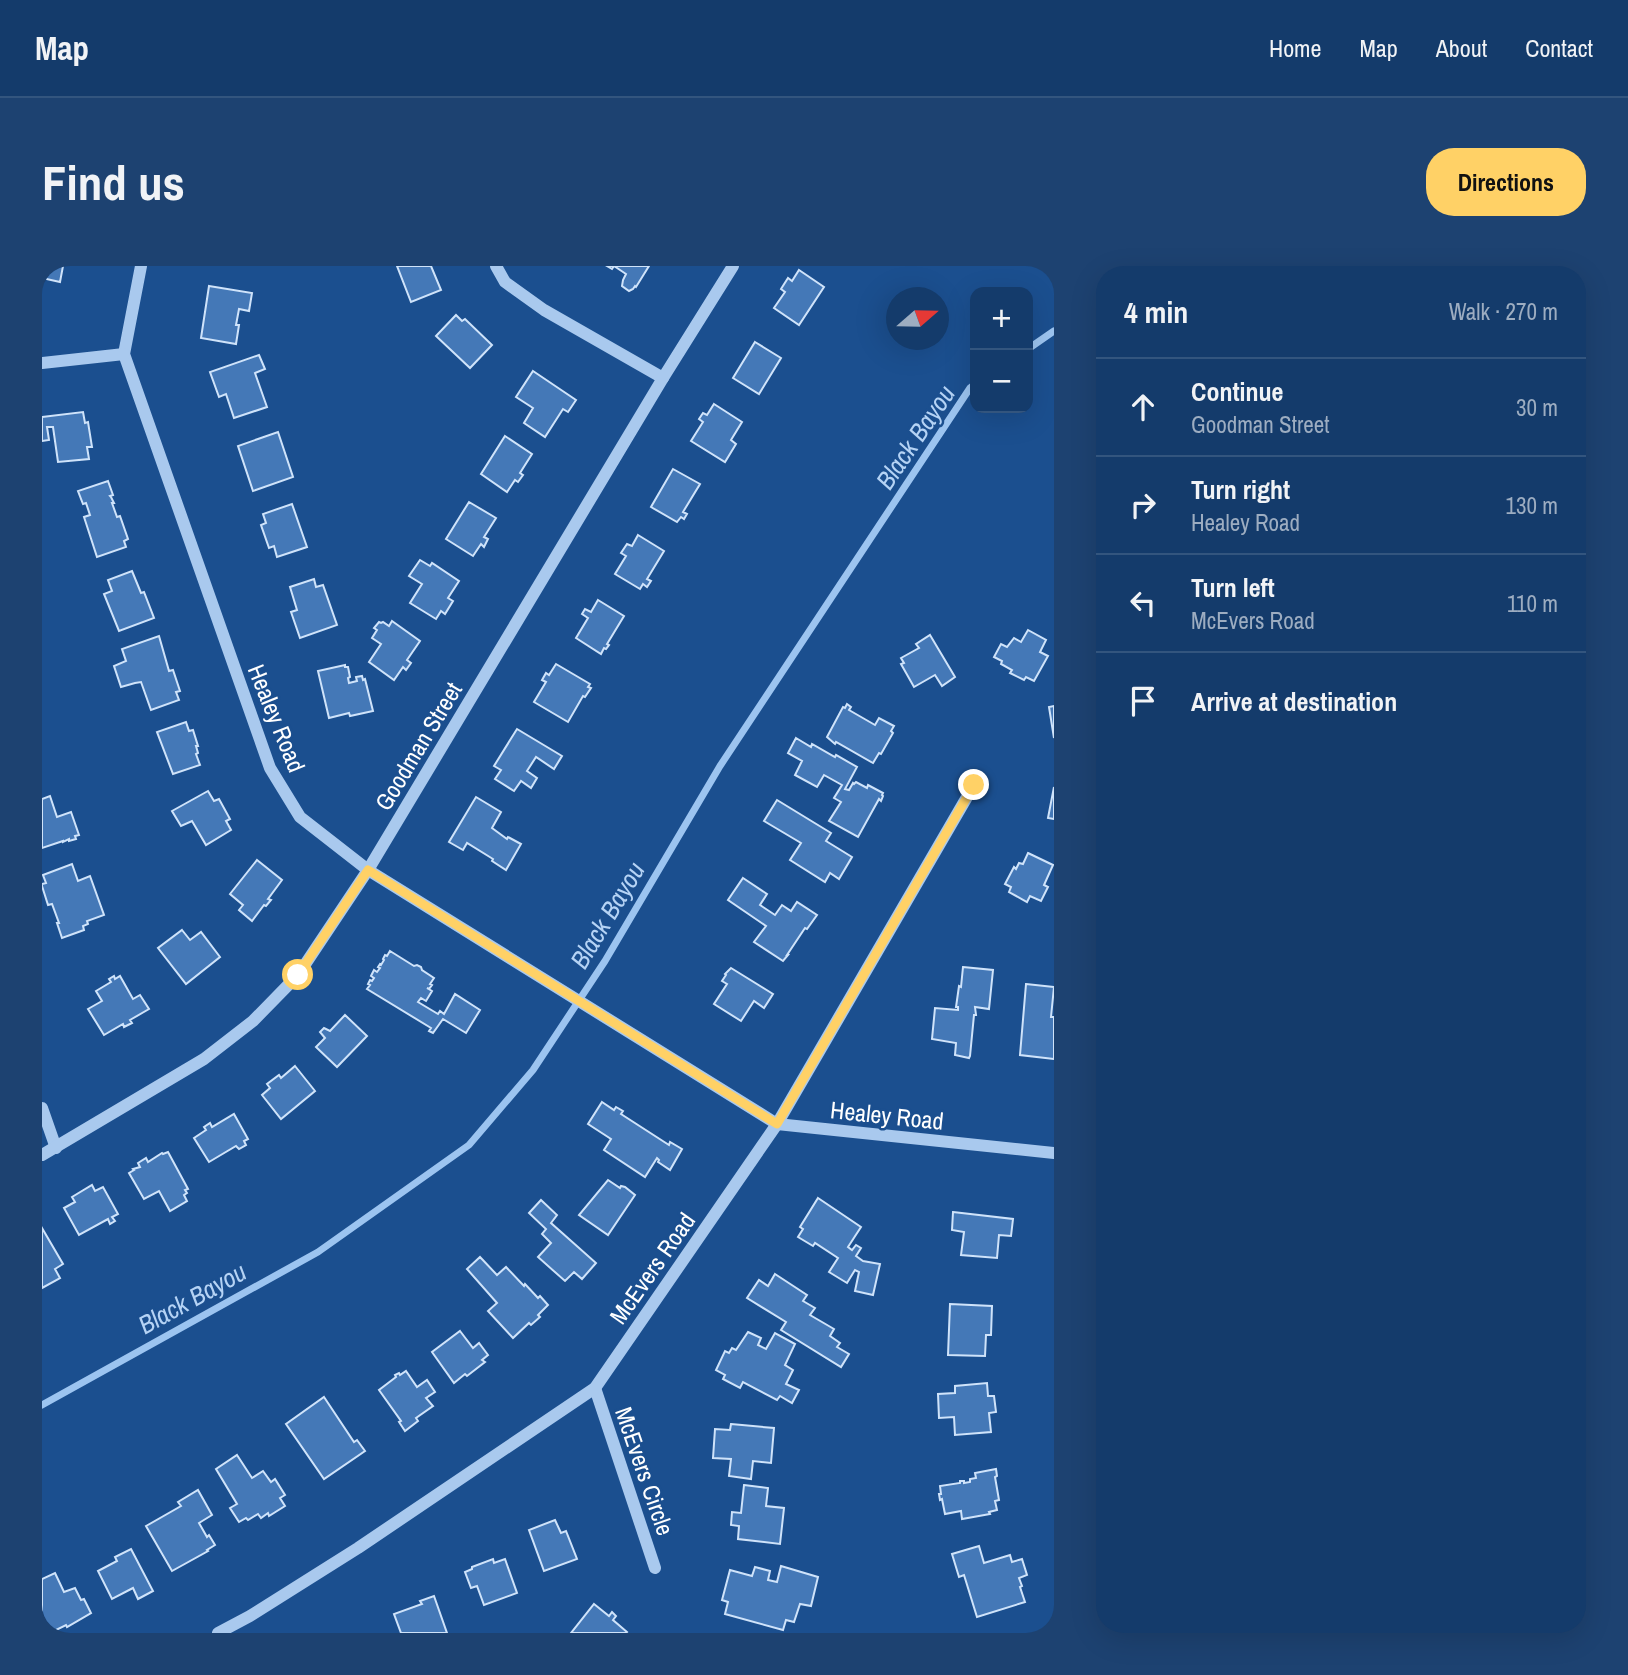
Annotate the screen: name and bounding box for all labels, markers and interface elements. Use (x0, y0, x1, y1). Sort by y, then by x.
text: Map (35, 26, 89, 70)
text: Home (1269, 32, 1321, 64)
text: Map (1359, 32, 1398, 64)
text: About (1436, 32, 1487, 64)
text: Contact (1525, 32, 1593, 64)
button: Directions (1426, 148, 1586, 216)
text: Find us (42, 149, 185, 215)
north arrow (886, 287, 949, 350)
map controls (970, 287, 1033, 413)
button: + (970, 287, 1033, 350)
text: 4 min (1124, 292, 1188, 332)
text: Walk · 270 m (1449, 296, 1558, 327)
button: − (970, 350, 1033, 413)
text: Continue (1191, 374, 1283, 409)
water label: Black Bayou (867, 378, 963, 496)
icon: ahead (1124, 388, 1162, 426)
text: 30 m (1516, 392, 1558, 423)
text: Goodman Street (1191, 409, 1329, 440)
text: Turn right (1191, 472, 1290, 507)
icon: right (1124, 486, 1162, 524)
text: 130 m (1506, 490, 1558, 521)
text: Healey Road (1191, 507, 1300, 538)
text: Turn left (1191, 570, 1275, 605)
icon: left (1124, 584, 1162, 622)
text: 110 m (1507, 588, 1558, 619)
text: McEvers Road (1191, 605, 1315, 636)
street label: Healey Road (241, 659, 313, 777)
street label: Goodman Street (367, 675, 469, 816)
icon: arrive (1124, 682, 1162, 720)
text: Arrive at destination (1191, 684, 1397, 719)
route end (958, 769, 989, 800)
water label: Black Bayou (561, 855, 653, 975)
route start (282, 959, 313, 990)
street label: Healey Road (829, 1093, 945, 1137)
street label: McEvers Road (602, 1206, 702, 1330)
water label: Black Bayou (132, 1254, 252, 1342)
street label: McEvers Circle (608, 1403, 682, 1539)

